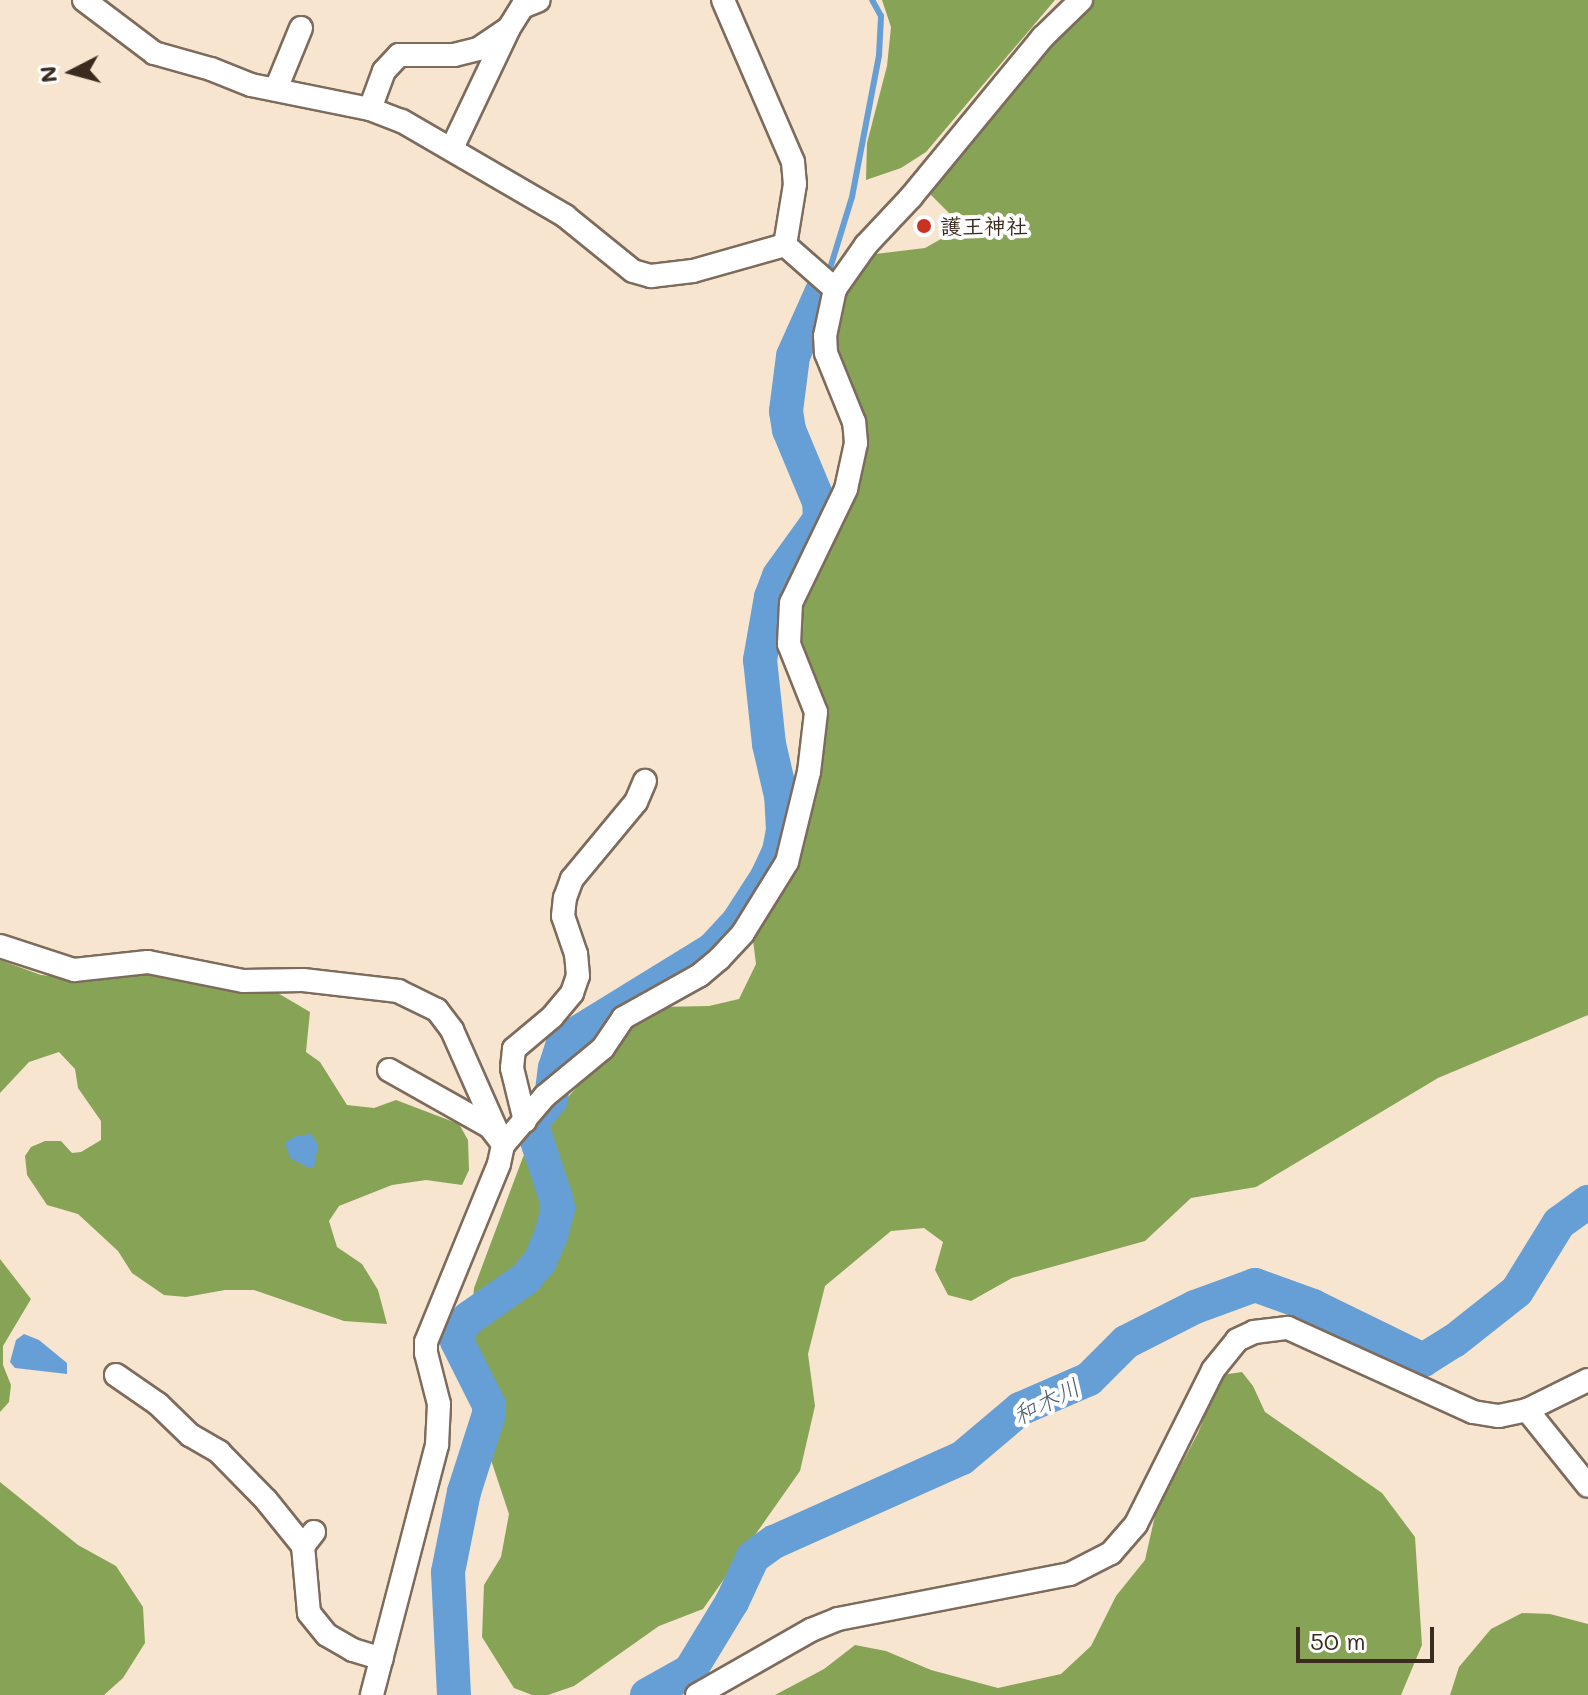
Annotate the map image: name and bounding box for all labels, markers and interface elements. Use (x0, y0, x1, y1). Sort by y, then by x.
north arrow (32, 32, 112, 112)
text: N (32, 65, 63, 84)
place label: 護王神社 (940, 213, 1028, 239)
marker: 護王神社 (915, 217, 933, 235)
water label: 和木川 (1007, 1372, 1085, 1430)
scale bar (1300, 1611, 1438, 1661)
text: 50 m (1310, 1625, 1366, 1656)

